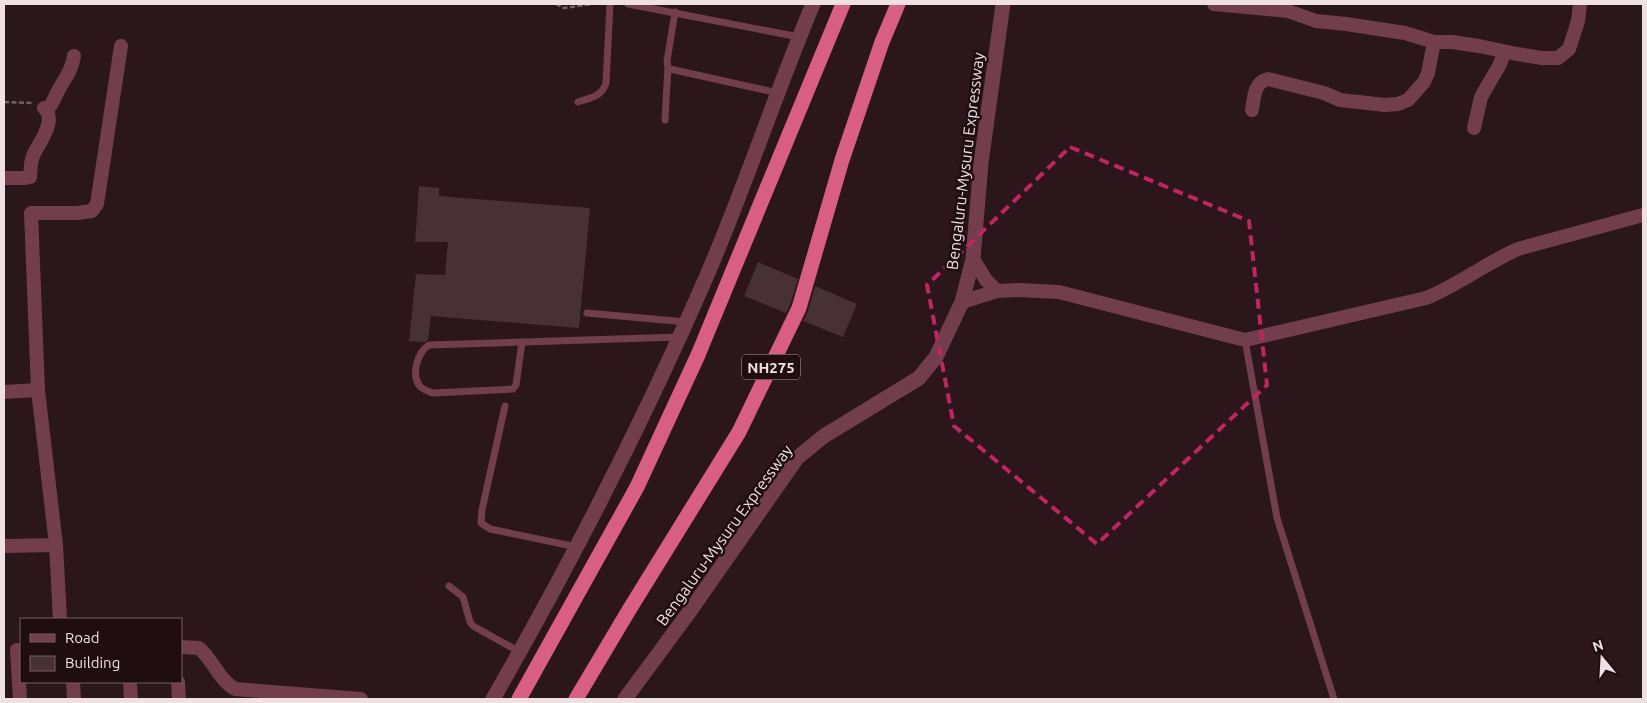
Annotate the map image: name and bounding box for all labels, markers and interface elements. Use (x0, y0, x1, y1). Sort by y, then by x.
street label: Bengaluru-Mysuru Expressway (943, 51, 987, 271)
road number: NH275 (742, 354, 800, 380)
street label: Bengaluru-Mysuru Expressway (652, 441, 796, 629)
legend (20, 618, 182, 683)
text: Road (65, 629, 100, 646)
north arrow (1577, 633, 1627, 683)
text: N (1591, 636, 1605, 655)
text: Building (65, 654, 120, 671)

